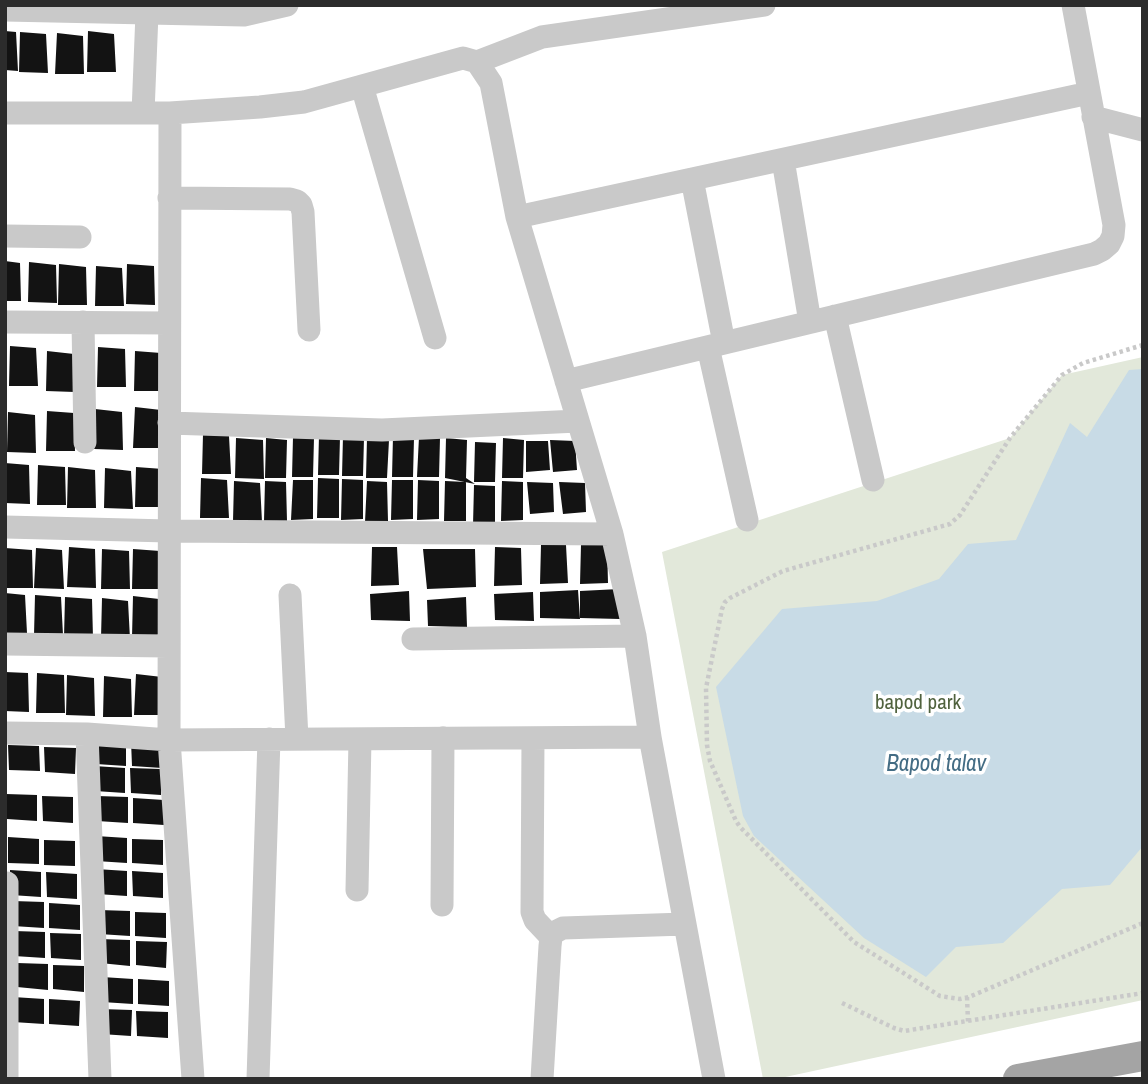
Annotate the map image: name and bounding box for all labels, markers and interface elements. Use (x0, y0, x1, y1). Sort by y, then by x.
park label: bapod park (875, 690, 961, 716)
water label: Bapod talav (886, 751, 986, 779)

